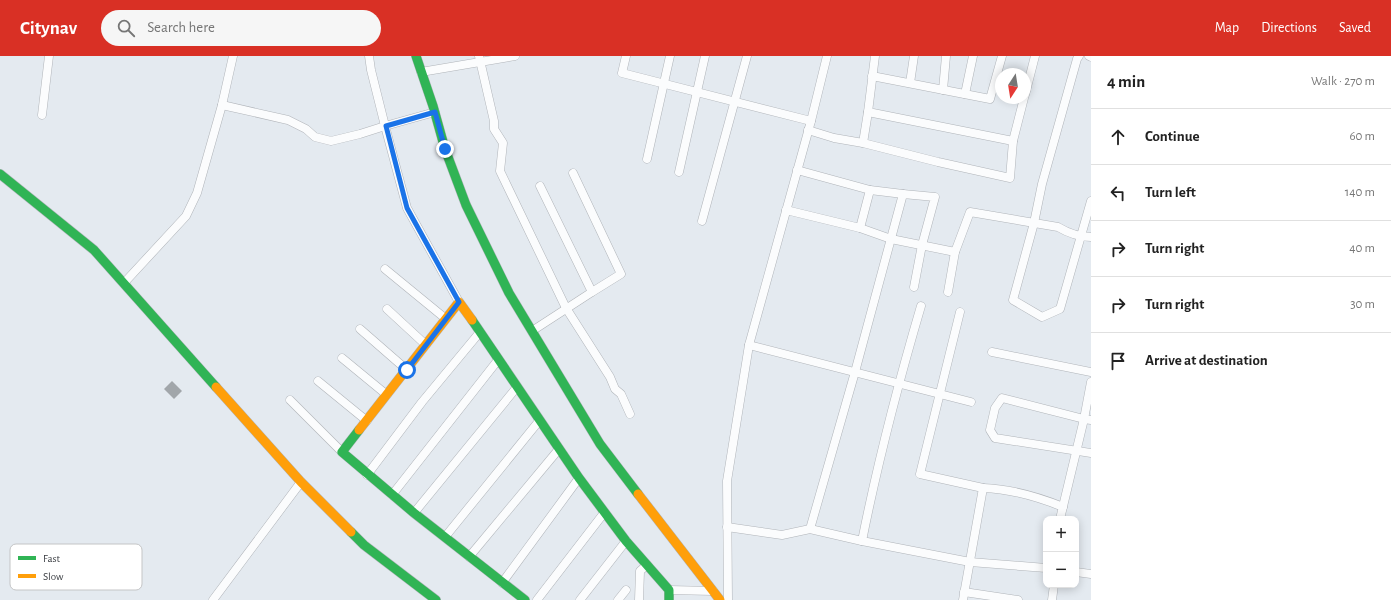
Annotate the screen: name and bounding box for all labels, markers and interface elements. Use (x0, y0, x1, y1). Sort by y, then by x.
search box (101, 10, 381, 46)
icon: search (115, 17, 137, 39)
text: Citynav (20, 19, 77, 38)
text: Search here (147, 20, 215, 35)
text: Map (1215, 21, 1239, 35)
text: Directions (1261, 21, 1317, 35)
text: Saved (1339, 21, 1371, 35)
north arrow (995, 68, 1031, 104)
text: 4 min (1107, 73, 1145, 90)
text: Walk · 270 m (1311, 75, 1375, 88)
icon: ahead (1107, 126, 1129, 148)
text: Continue (1145, 129, 1200, 144)
text: 60 m (1349, 130, 1375, 143)
route end (436, 140, 454, 158)
icon: left (1107, 182, 1129, 204)
text: Turn left (1145, 185, 1196, 200)
text: 140 m (1345, 186, 1375, 199)
icon: right (1107, 238, 1129, 260)
text: Turn right (1145, 241, 1204, 256)
text: 40 m (1349, 242, 1375, 255)
icon: right (1107, 294, 1129, 316)
text: Turn right (1145, 297, 1204, 312)
text: 30 m (1350, 298, 1375, 311)
icon: arrive (1107, 350, 1129, 372)
text: Arrive at destination (1145, 353, 1268, 368)
route start (398, 361, 416, 379)
map controls (1043, 516, 1079, 588)
button: + (1043, 516, 1079, 552)
legend (10, 544, 142, 590)
button: − (1043, 552, 1079, 588)
text: Fast (43, 553, 61, 564)
text: Slow (43, 571, 64, 582)

